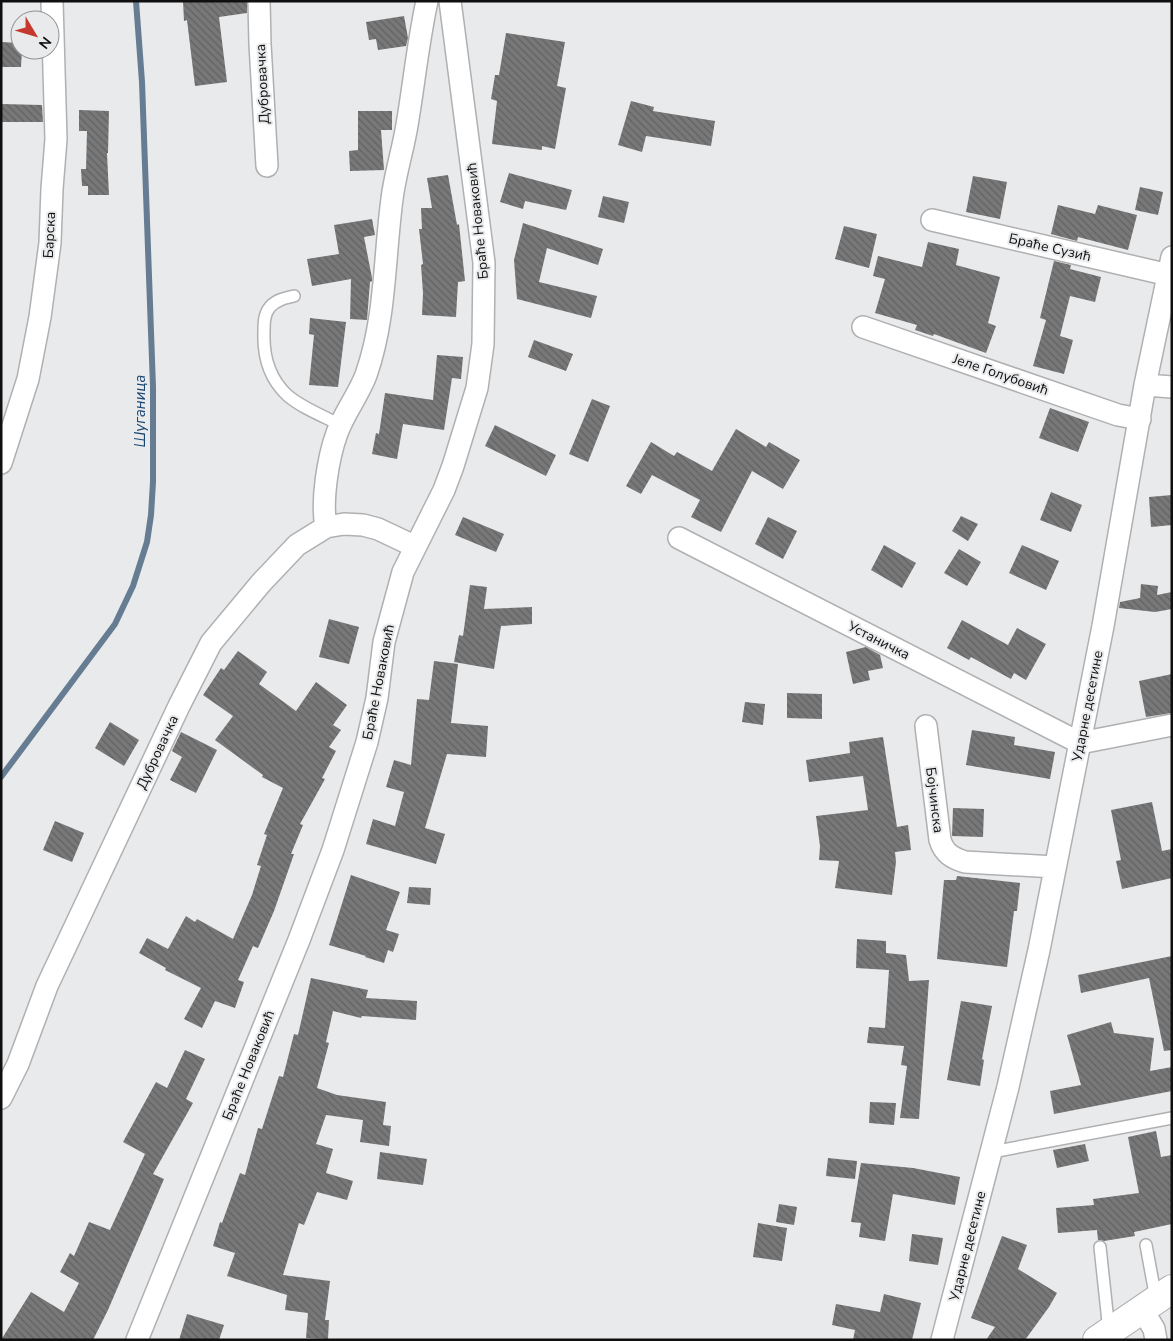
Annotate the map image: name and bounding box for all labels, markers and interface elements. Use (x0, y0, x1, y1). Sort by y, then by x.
north arrow (10, 10, 60, 60)
text: N (34, 33, 56, 53)
street label: Дубровачка (251, 44, 274, 124)
street label: Браће Новаковић (462, 162, 493, 280)
street label: Барска (39, 211, 60, 259)
street label: Браће Сузић (1007, 229, 1093, 266)
street label: Јеле Голубовић (949, 349, 1051, 400)
water label: Шуганица (130, 375, 150, 447)
street label: Устаничка (843, 616, 913, 664)
street label: Браће Новаковић (358, 623, 399, 742)
street label: Ударне десетине (1067, 649, 1108, 764)
street label: Дубровачка (132, 712, 183, 792)
street label: Бојчинска (921, 766, 948, 834)
street label: Браће Новаковић (218, 1007, 279, 1123)
street label: Ударне десетине (944, 1189, 990, 1304)

